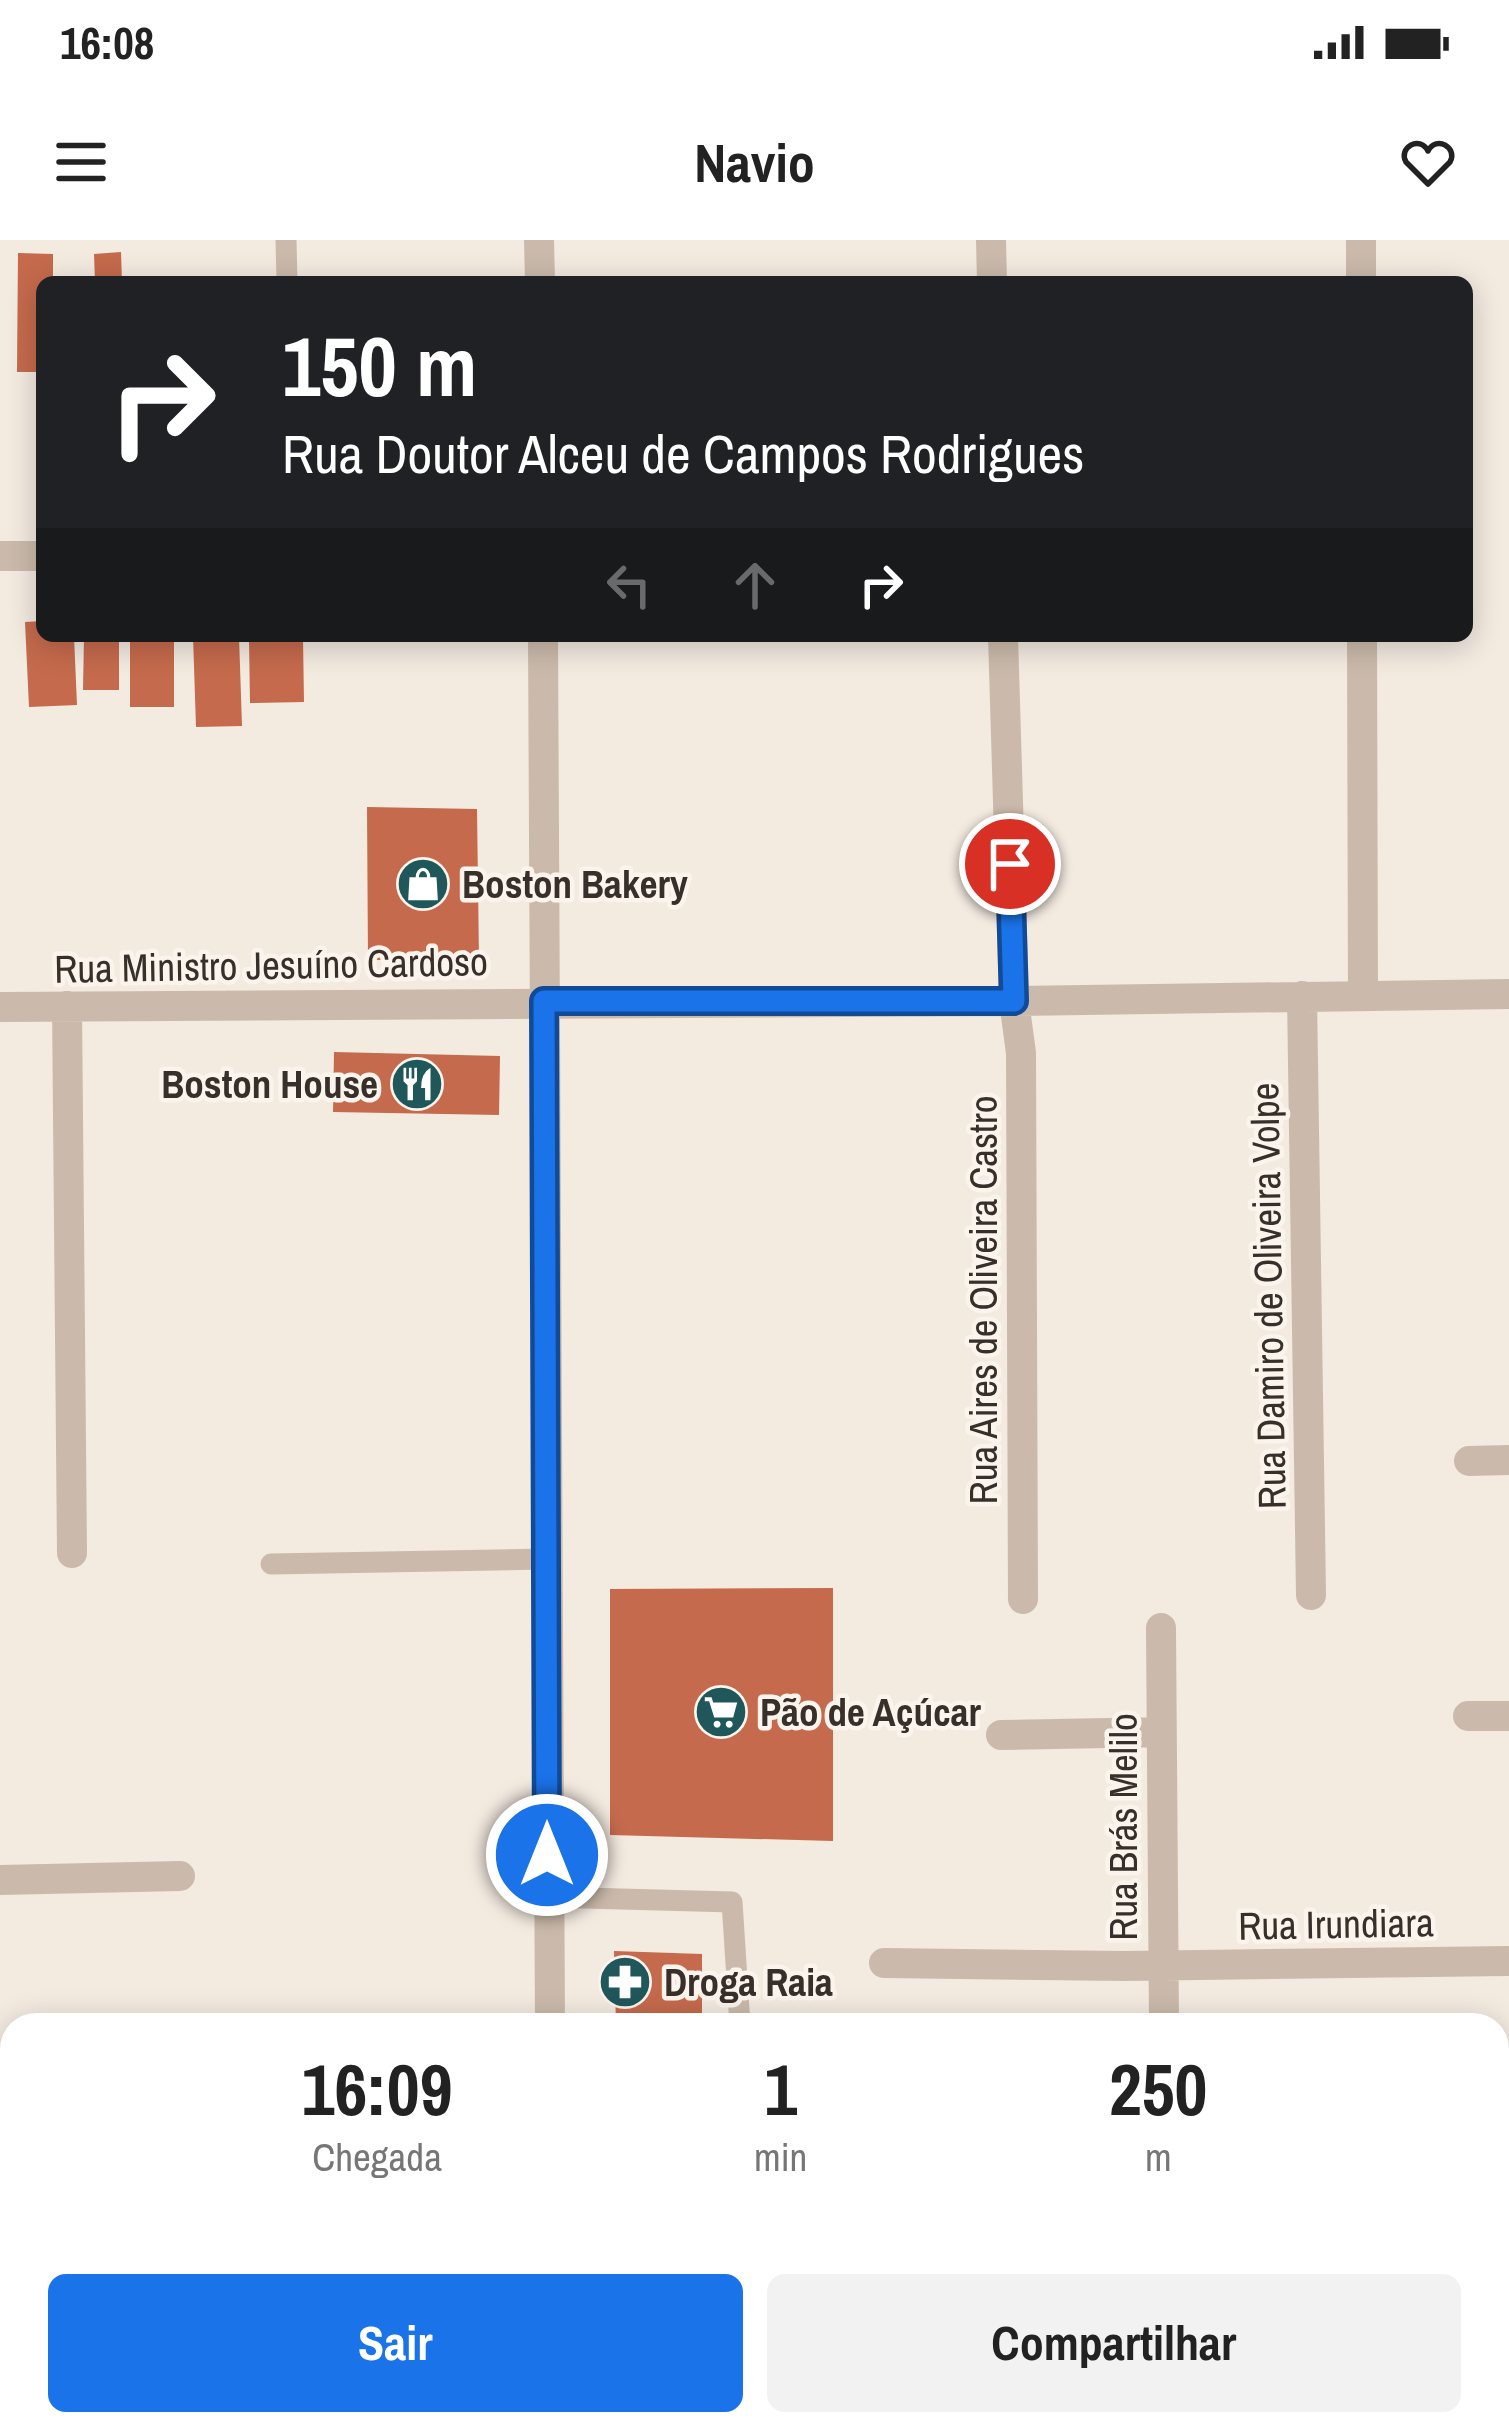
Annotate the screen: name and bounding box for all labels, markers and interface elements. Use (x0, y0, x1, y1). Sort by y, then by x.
text: 16:08 (60, 12, 154, 73)
text: Navio (694, 126, 815, 199)
icon: menu (48, 129, 114, 195)
icon: heart (1395, 129, 1461, 195)
text: 150 m (282, 309, 477, 422)
icon: right (84, 324, 240, 480)
text: Rua Doutor Alceu de Campos Rodrigues (282, 417, 1084, 490)
icon: left (596, 552, 662, 618)
icon: ahead (722, 552, 788, 618)
icon: right (848, 552, 914, 618)
pin (959, 813, 1061, 915)
icon: arrive (977, 831, 1043, 897)
shop icon: Boston Bakery (395, 856, 451, 912)
place label: Boston Bakery (462, 858, 688, 910)
street label: Rua Ministro Jesuíno Cardoso (54, 935, 488, 995)
restaurant icon: Boston House (389, 1056, 445, 1112)
place label: Boston House (161, 1058, 378, 1110)
street label: Rua Damiro de Oliveira Volpe (1238, 1082, 1298, 1510)
street label: Rua Aires de Oliveira Castro (957, 1096, 1009, 1504)
supermarket icon: Pão de Açúcar (693, 1684, 749, 1740)
place label: Pão de Açúcar (760, 1686, 982, 1738)
street label: Rua Brás Melilo (1097, 1713, 1149, 1941)
position arrow (484, 1792, 610, 1918)
street label: Rua Irundiara (1238, 1896, 1434, 1952)
pharmacy icon: Droga Raia (597, 1954, 653, 2010)
place label: Droga Raia (664, 1956, 833, 2008)
text: 16:09 (302, 2040, 453, 2137)
text: 1 (764, 2040, 797, 2137)
text: 250 (1109, 2040, 1207, 2137)
text: Chegada (312, 2131, 442, 2183)
text: min (754, 2131, 807, 2183)
text: m (1145, 2131, 1172, 2183)
button: Sair (48, 2274, 743, 2412)
button: Compartilhar (767, 2274, 1461, 2412)

